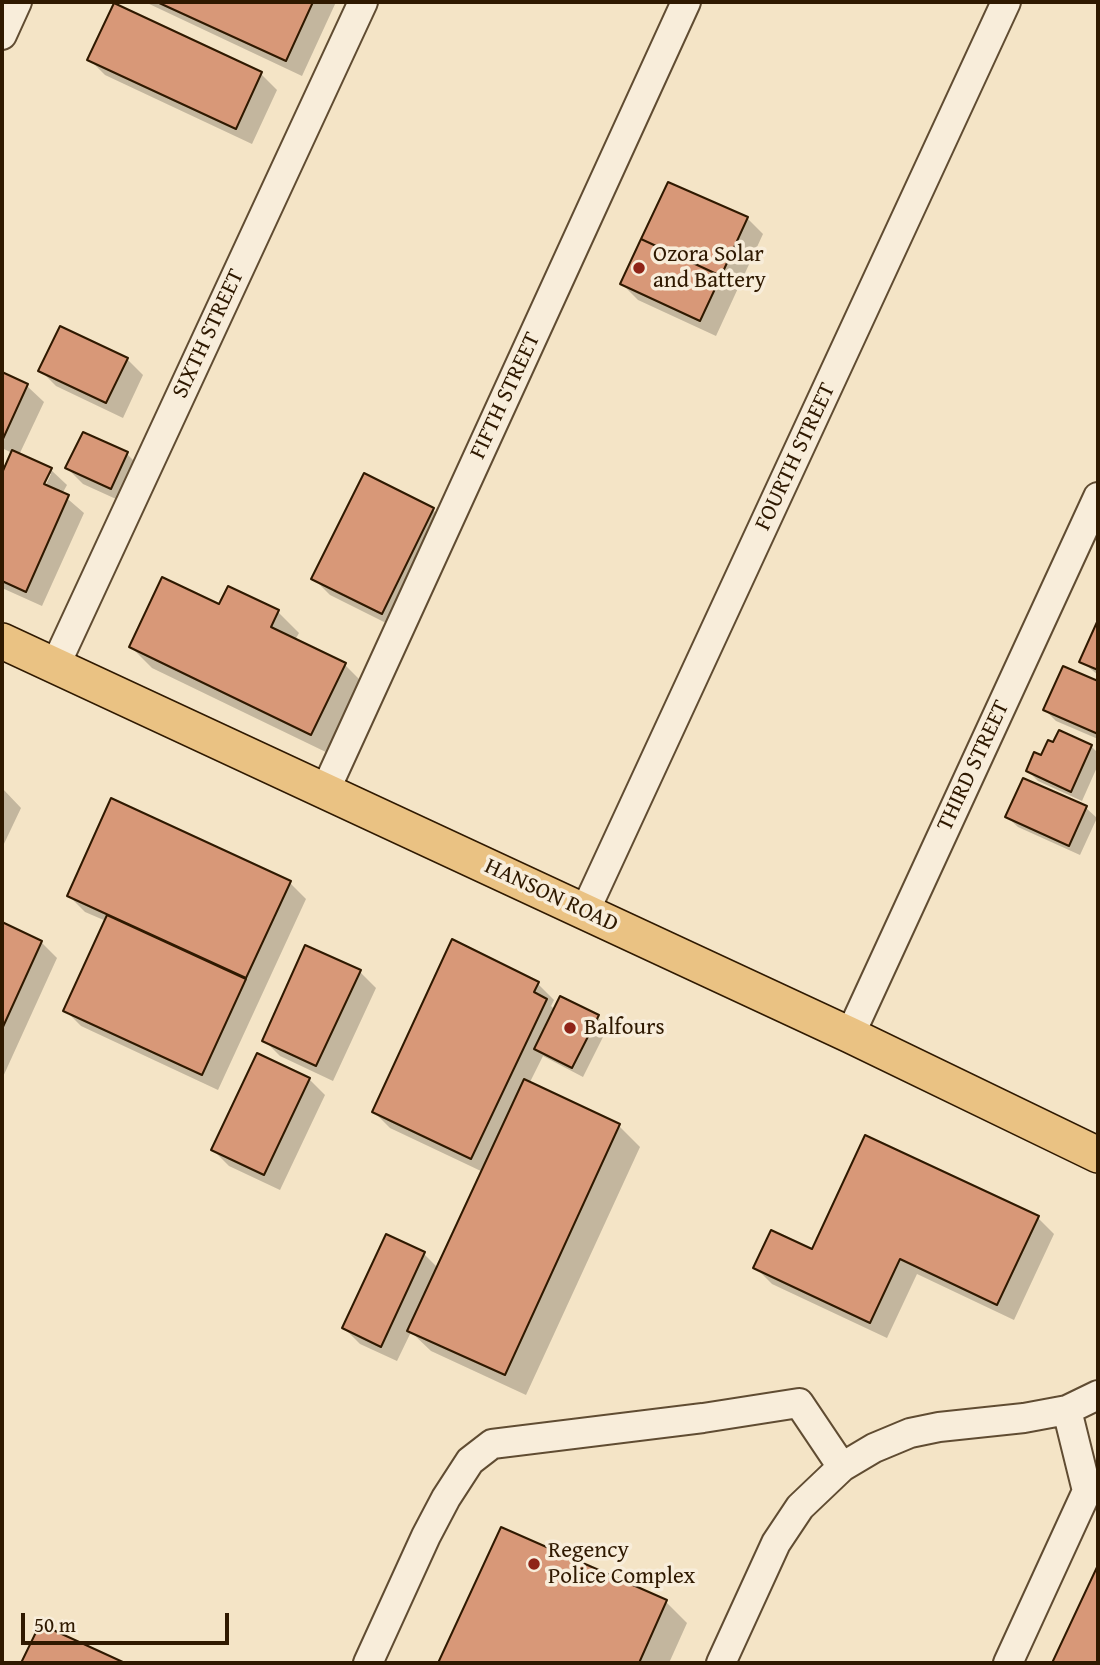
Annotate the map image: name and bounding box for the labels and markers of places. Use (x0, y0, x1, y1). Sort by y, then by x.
place label: Ozora Solar and Battery (653, 241, 766, 295)
marker: Ozora Solar and Battery (631, 260, 647, 276)
place label: Balfours (584, 1014, 665, 1042)
marker: Balfours (562, 1020, 578, 1036)
place label: Regency Police Complex (548, 1537, 695, 1591)
marker: Regency Police Complex (526, 1556, 542, 1572)

